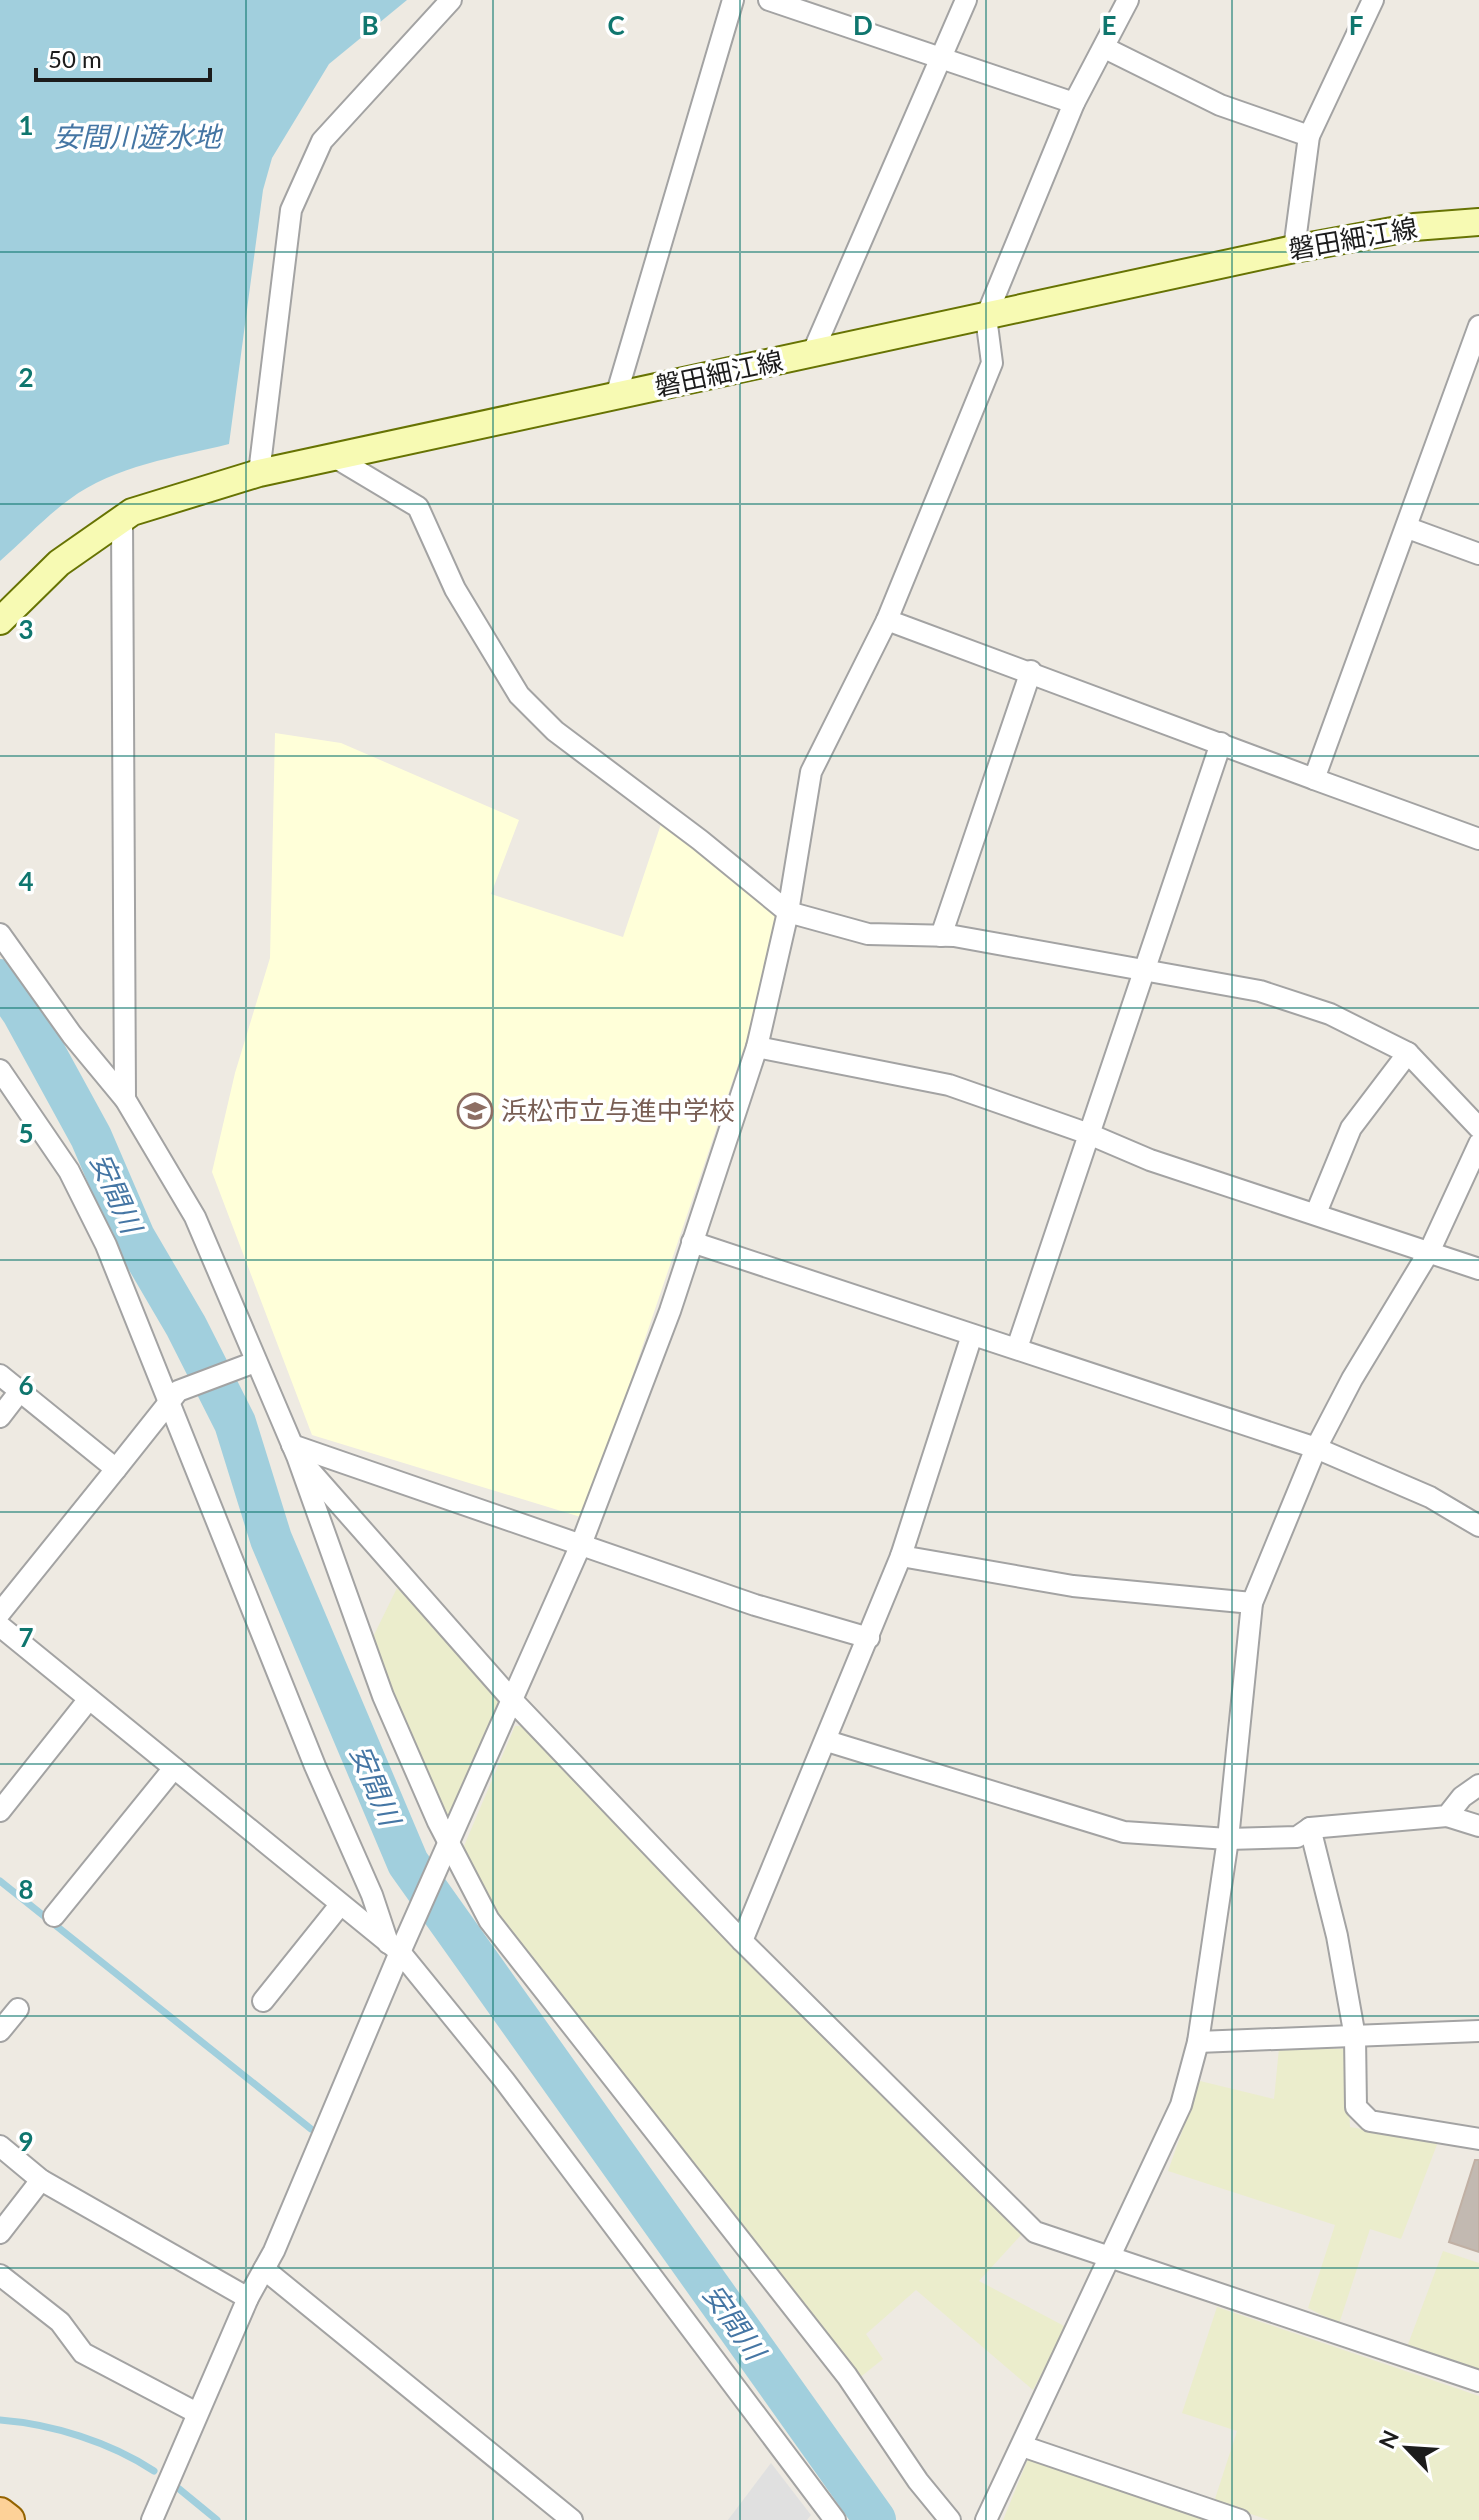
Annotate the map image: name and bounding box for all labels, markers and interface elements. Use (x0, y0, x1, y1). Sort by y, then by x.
text: B (361, 9, 379, 41)
text: C (607, 9, 625, 41)
text: D (853, 9, 873, 41)
text: E (1102, 9, 1116, 41)
text: F (1349, 9, 1363, 41)
scale bar (36, 32, 210, 82)
text: 50 m (48, 44, 102, 73)
text: 1 (18, 109, 34, 141)
water label: 安間川遊水地 (53, 119, 224, 153)
street label: 磐田細江線 (1286, 211, 1420, 265)
street label: 磐田細江線 (652, 344, 786, 402)
text: 2 (18, 361, 34, 393)
text: 3 (18, 613, 34, 645)
text: 4 (18, 865, 34, 897)
school or university icon: 浜松市立与進中学校 (456, 1092, 494, 1130)
place label: 浜松市立与進中学校 (501, 1094, 735, 1126)
text: 5 (18, 1117, 34, 1149)
water label: 安間川 (84, 1147, 151, 1241)
text: 6 (18, 1369, 34, 1401)
text: 7 (18, 1621, 34, 1653)
water label: 安間川 (344, 1739, 409, 1833)
text: 8 (18, 1873, 34, 1905)
text: 9 (18, 2125, 34, 2157)
water label: 安間川 (697, 2277, 775, 2368)
north arrow (1367, 2408, 1447, 2488)
text: N (1373, 2426, 1404, 2453)

